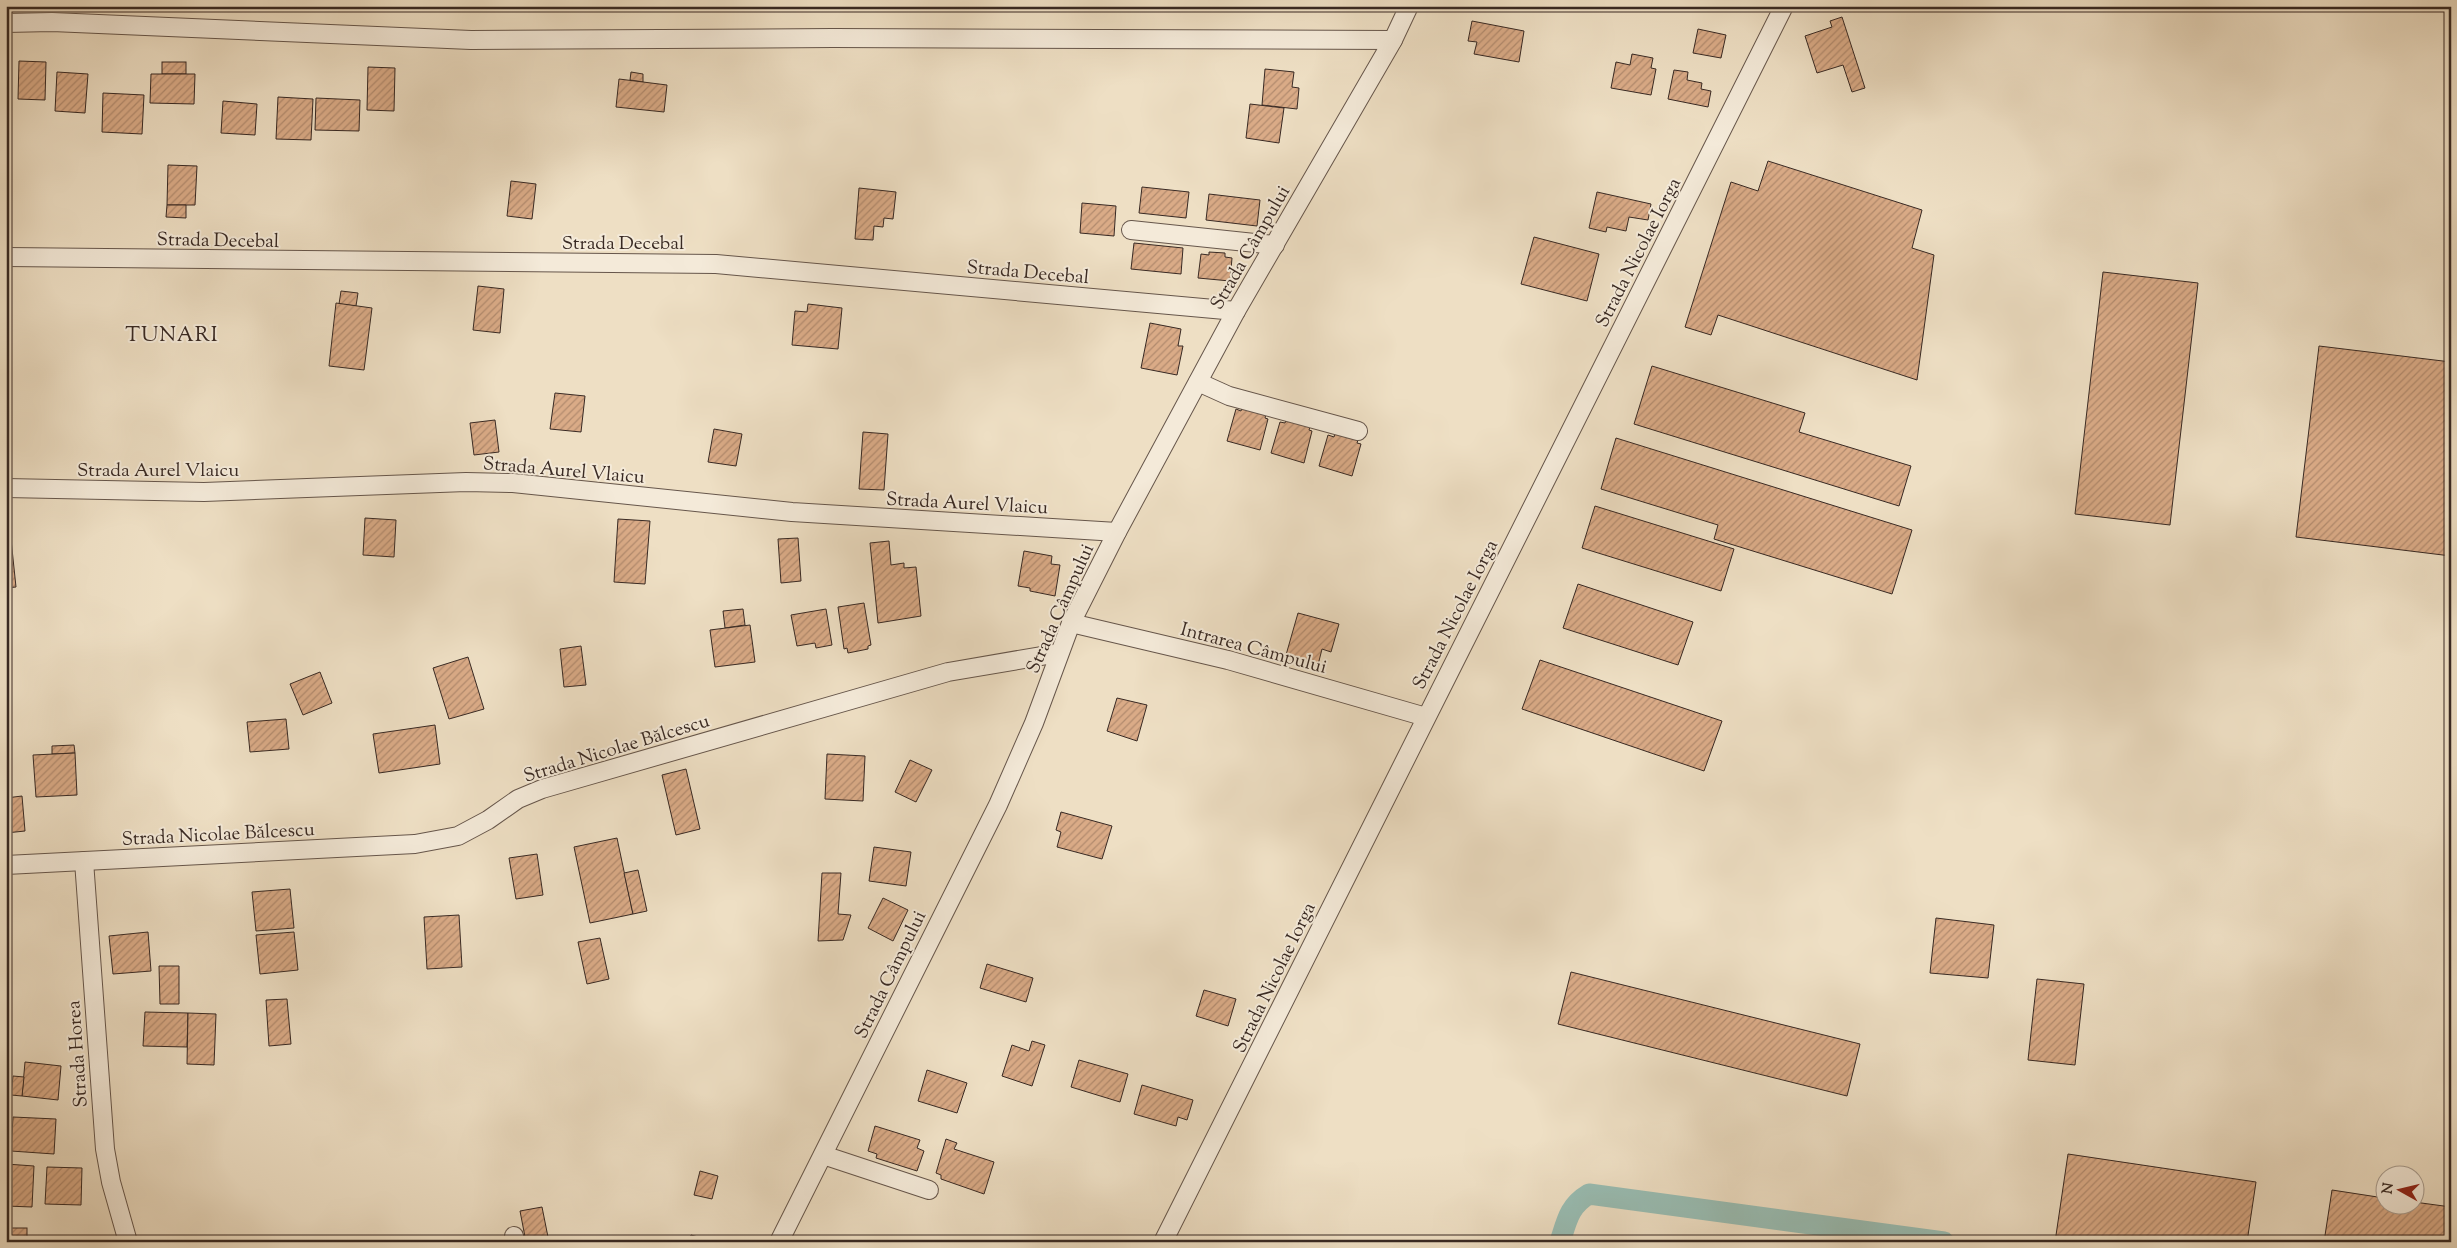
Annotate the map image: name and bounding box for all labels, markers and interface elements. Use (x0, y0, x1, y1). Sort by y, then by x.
street label: Strada Nicolae Iorga (1590, 173, 1689, 333)
street label: Strada Câmpului (1205, 181, 1298, 315)
street label: Strada Decebal (156, 227, 279, 256)
street label: Strada Decebal (562, 231, 684, 258)
street label: Strada Decebal (966, 255, 1090, 292)
district label: TUNARI (125, 321, 219, 351)
street label: Strada Aurel Vlaicu (482, 451, 646, 492)
street label: Strada Aurel Vlaicu (77, 458, 239, 485)
street label: Strada Aurel Vlaicu (885, 487, 1049, 522)
street label: Strada Nicolae Iorga (1407, 535, 1506, 695)
street label: Strada Câmpului (1021, 540, 1102, 678)
street label: Intrarea Câmpului (1177, 617, 1330, 682)
street label: Strada Nicolae Bălcescu (520, 708, 713, 791)
street label: Strada Nicolae Bălcescu (121, 817, 315, 854)
street label: Strada Nicolae Iorga (1227, 898, 1324, 1058)
street label: Strada Câmpului (849, 907, 934, 1044)
street label: Strada Horea (61, 999, 96, 1108)
north arrow (2374, 1166, 2424, 1216)
text: N (2378, 1182, 2400, 1195)

